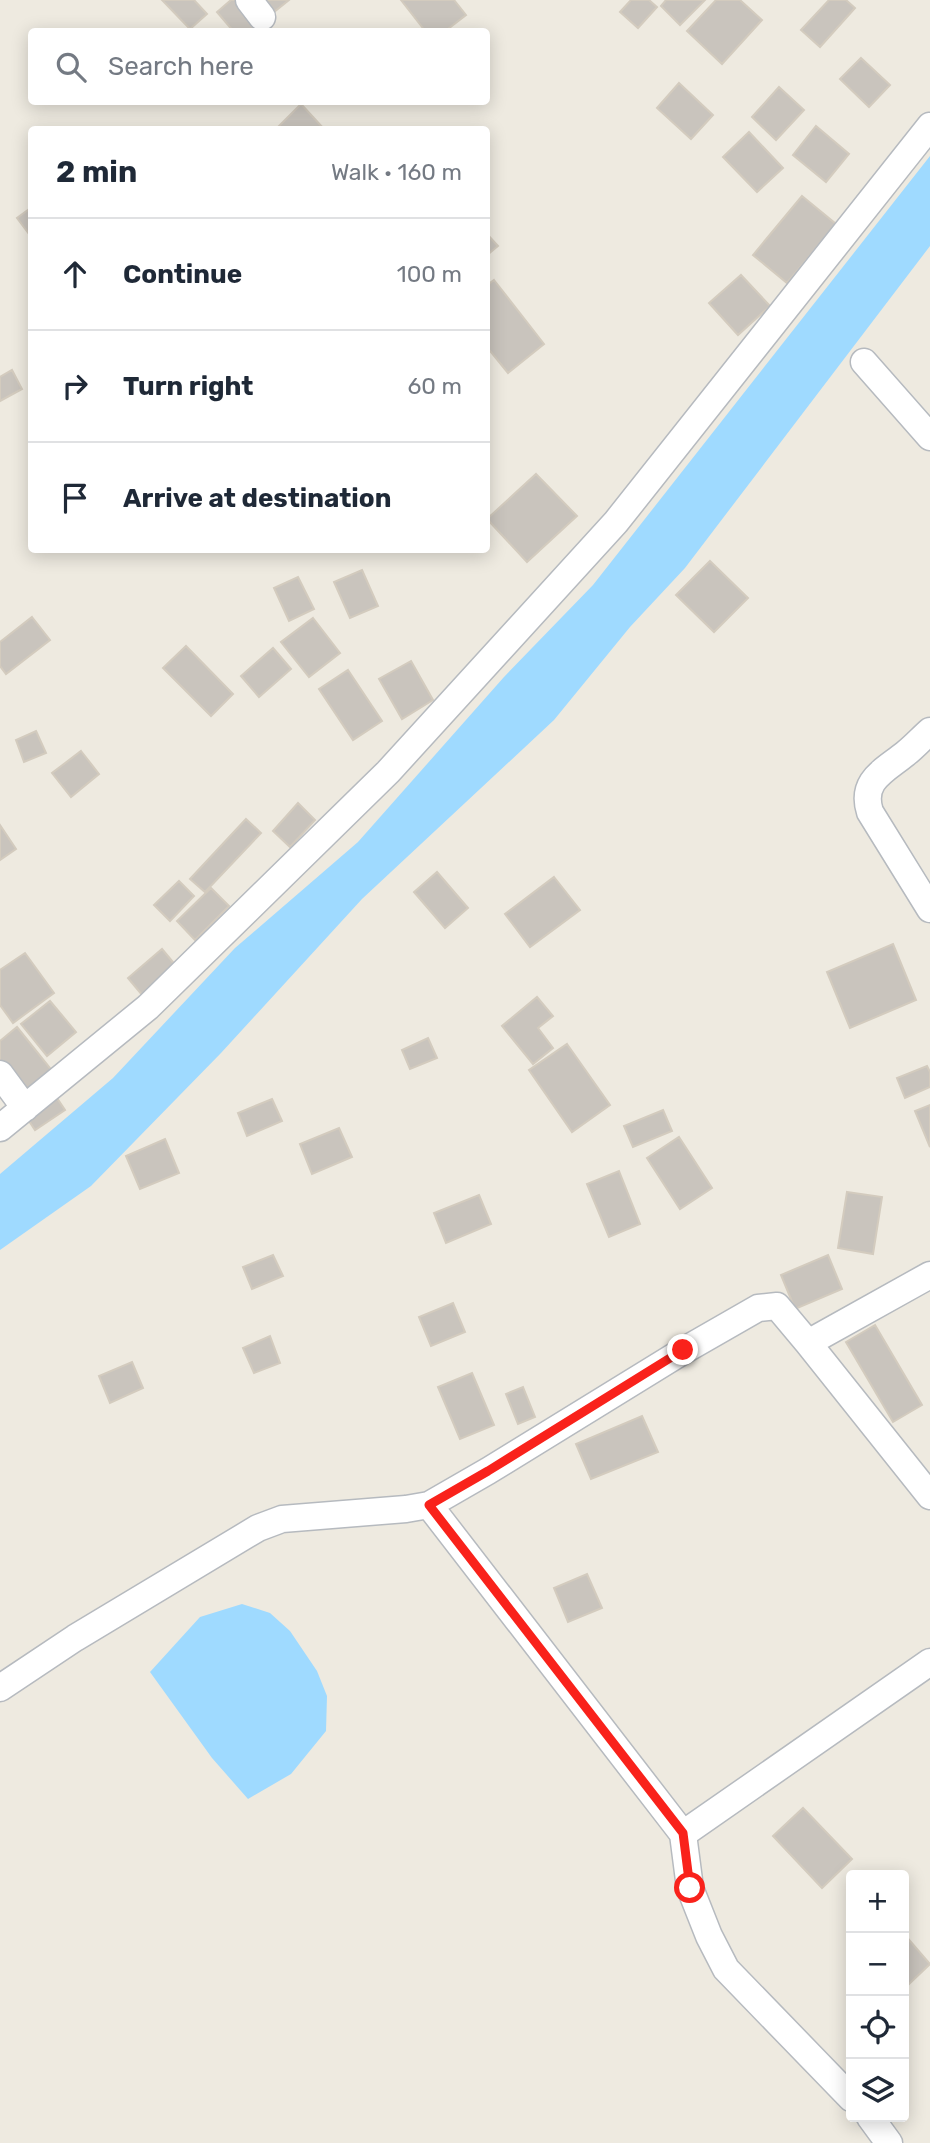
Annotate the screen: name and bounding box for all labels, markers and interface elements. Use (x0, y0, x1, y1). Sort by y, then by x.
search box (28, 28, 490, 105)
icon: search (52, 48, 90, 86)
text: Search here (108, 51, 254, 82)
text: 2 min (56, 154, 137, 190)
text: Walk · 160 m (331, 158, 462, 186)
icon: ahead (56, 255, 94, 293)
text: Continue (123, 259, 242, 290)
text: 100 m (397, 260, 462, 288)
icon: right (56, 367, 94, 405)
text: Turn right (123, 371, 253, 402)
text: 60 m (407, 372, 462, 400)
icon: arrive (56, 479, 94, 517)
text: Arrive at destination (123, 483, 391, 514)
route end (667, 1334, 698, 1365)
map controls (846, 1870, 909, 2122)
button: + (846, 1870, 909, 1933)
route start (674, 1872, 705, 1903)
button: − (846, 1933, 909, 1996)
button: locate (846, 1996, 909, 2059)
button: layers (846, 2059, 909, 2122)

